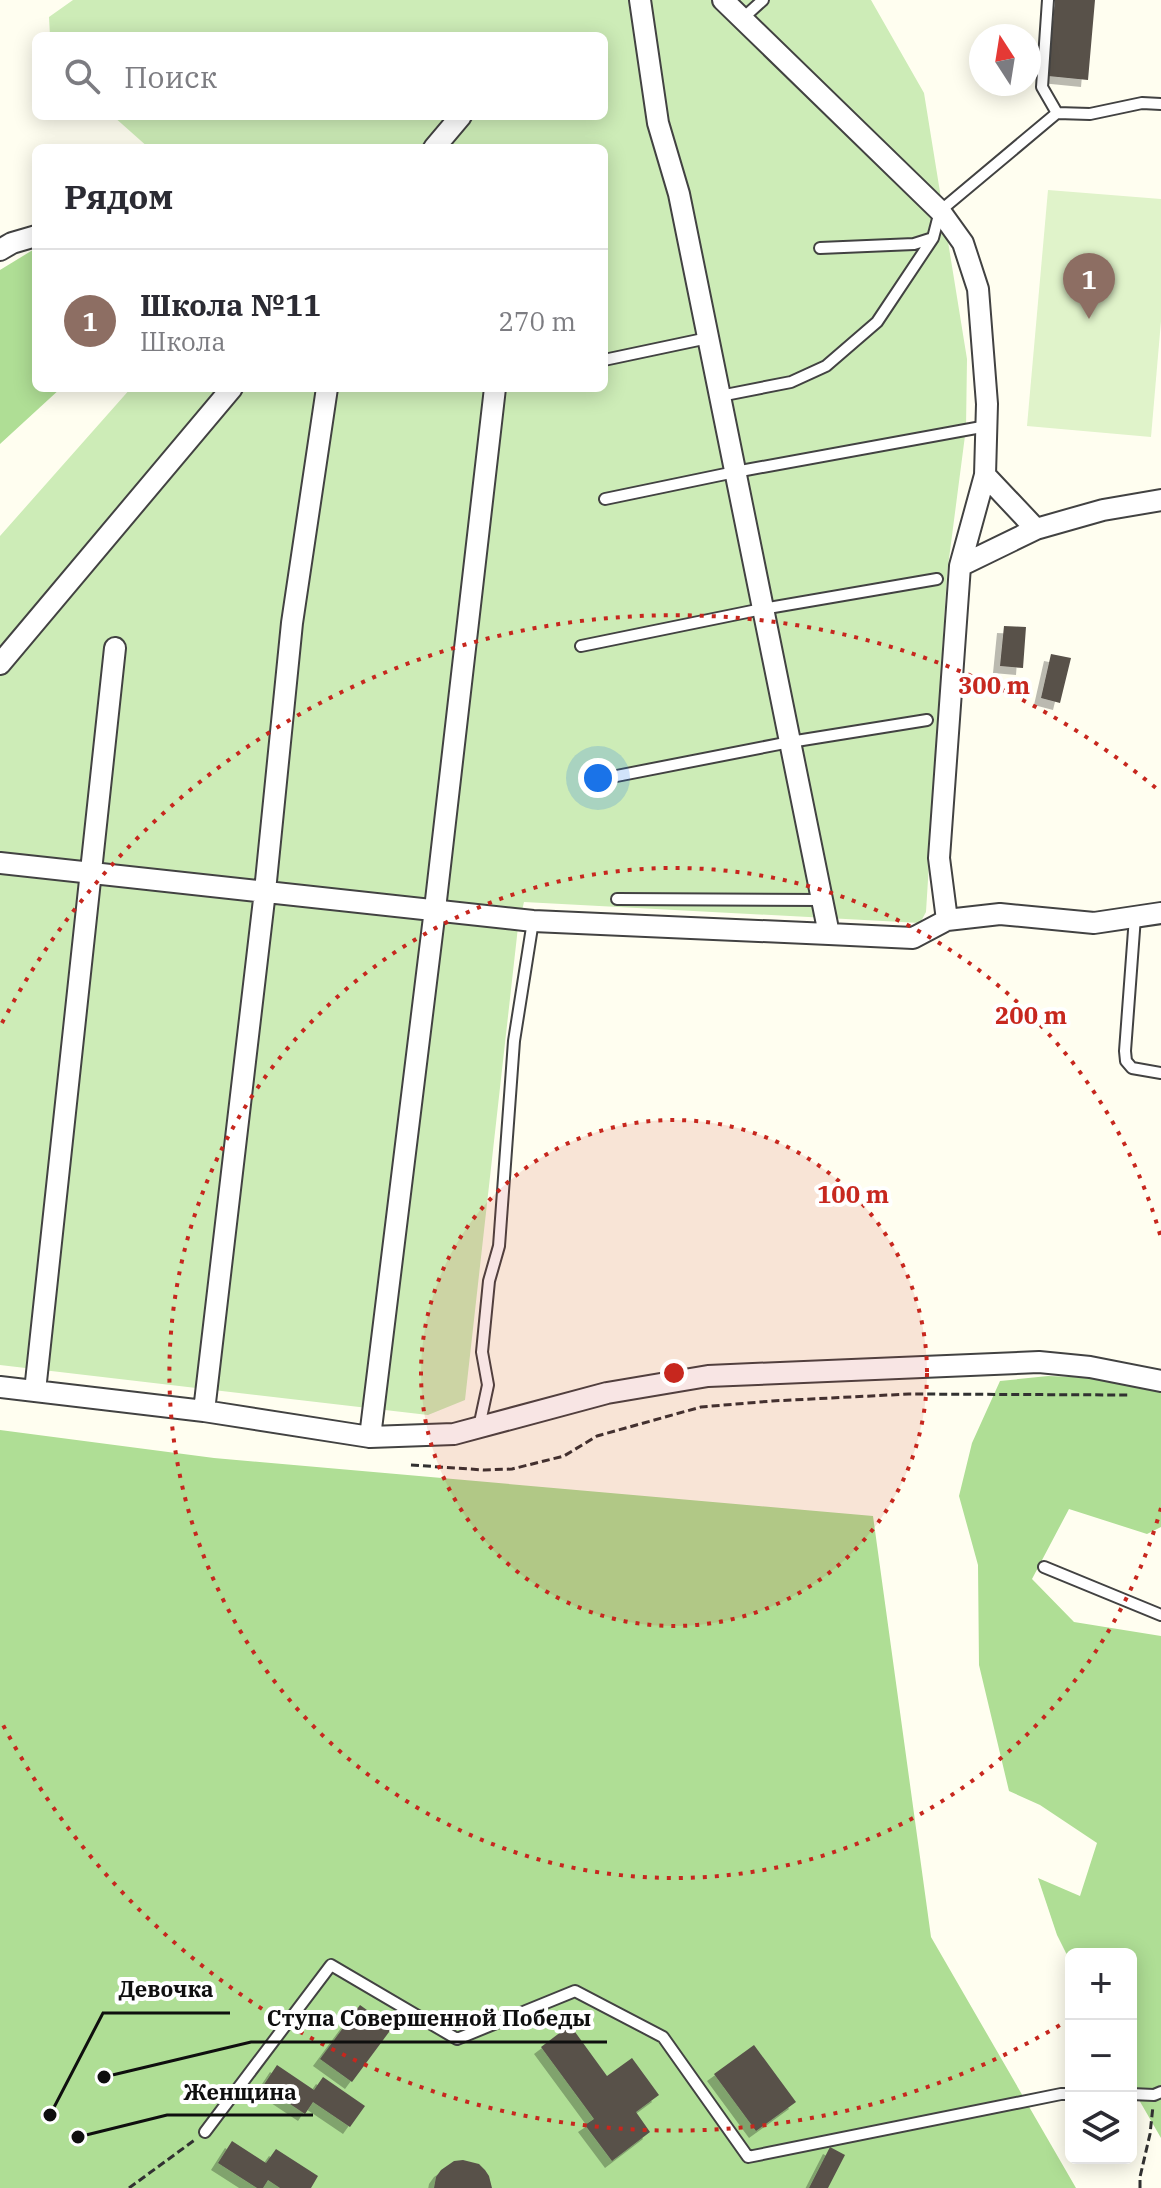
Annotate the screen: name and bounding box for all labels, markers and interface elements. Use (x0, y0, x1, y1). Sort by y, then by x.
north arrow (969, 24, 1041, 96)
search box (32, 32, 608, 120)
icon: search (60, 54, 104, 98)
text: Поиск (124, 57, 217, 96)
text: Рядом (64, 174, 173, 218)
pin: 1 (1063, 253, 1115, 319)
text: Школа №11 (140, 285, 321, 324)
text: 1 (82, 304, 98, 338)
text: 270 m (498, 304, 576, 338)
text: Школа (140, 324, 226, 358)
text: 300 m (958, 669, 1030, 701)
your location (578, 758, 618, 798)
text: 200 m (995, 999, 1067, 1031)
text: 100 m (817, 1178, 889, 1210)
centre of rings (660, 1359, 688, 1387)
map controls (1065, 1948, 1137, 2164)
button: + (1065, 1948, 1137, 2020)
callout: Девочка (103, 1967, 230, 2013)
text: Девочка (119, 1974, 213, 2003)
callout: Ступа Совершенной Победы (251, 1996, 607, 2042)
text: Ступа Совершенной Победы (267, 2003, 591, 2032)
button: − (1065, 2020, 1137, 2092)
callout: Женщина (167, 2069, 313, 2115)
text: Женщина (183, 2077, 297, 2106)
button: layers (1065, 2092, 1137, 2164)

